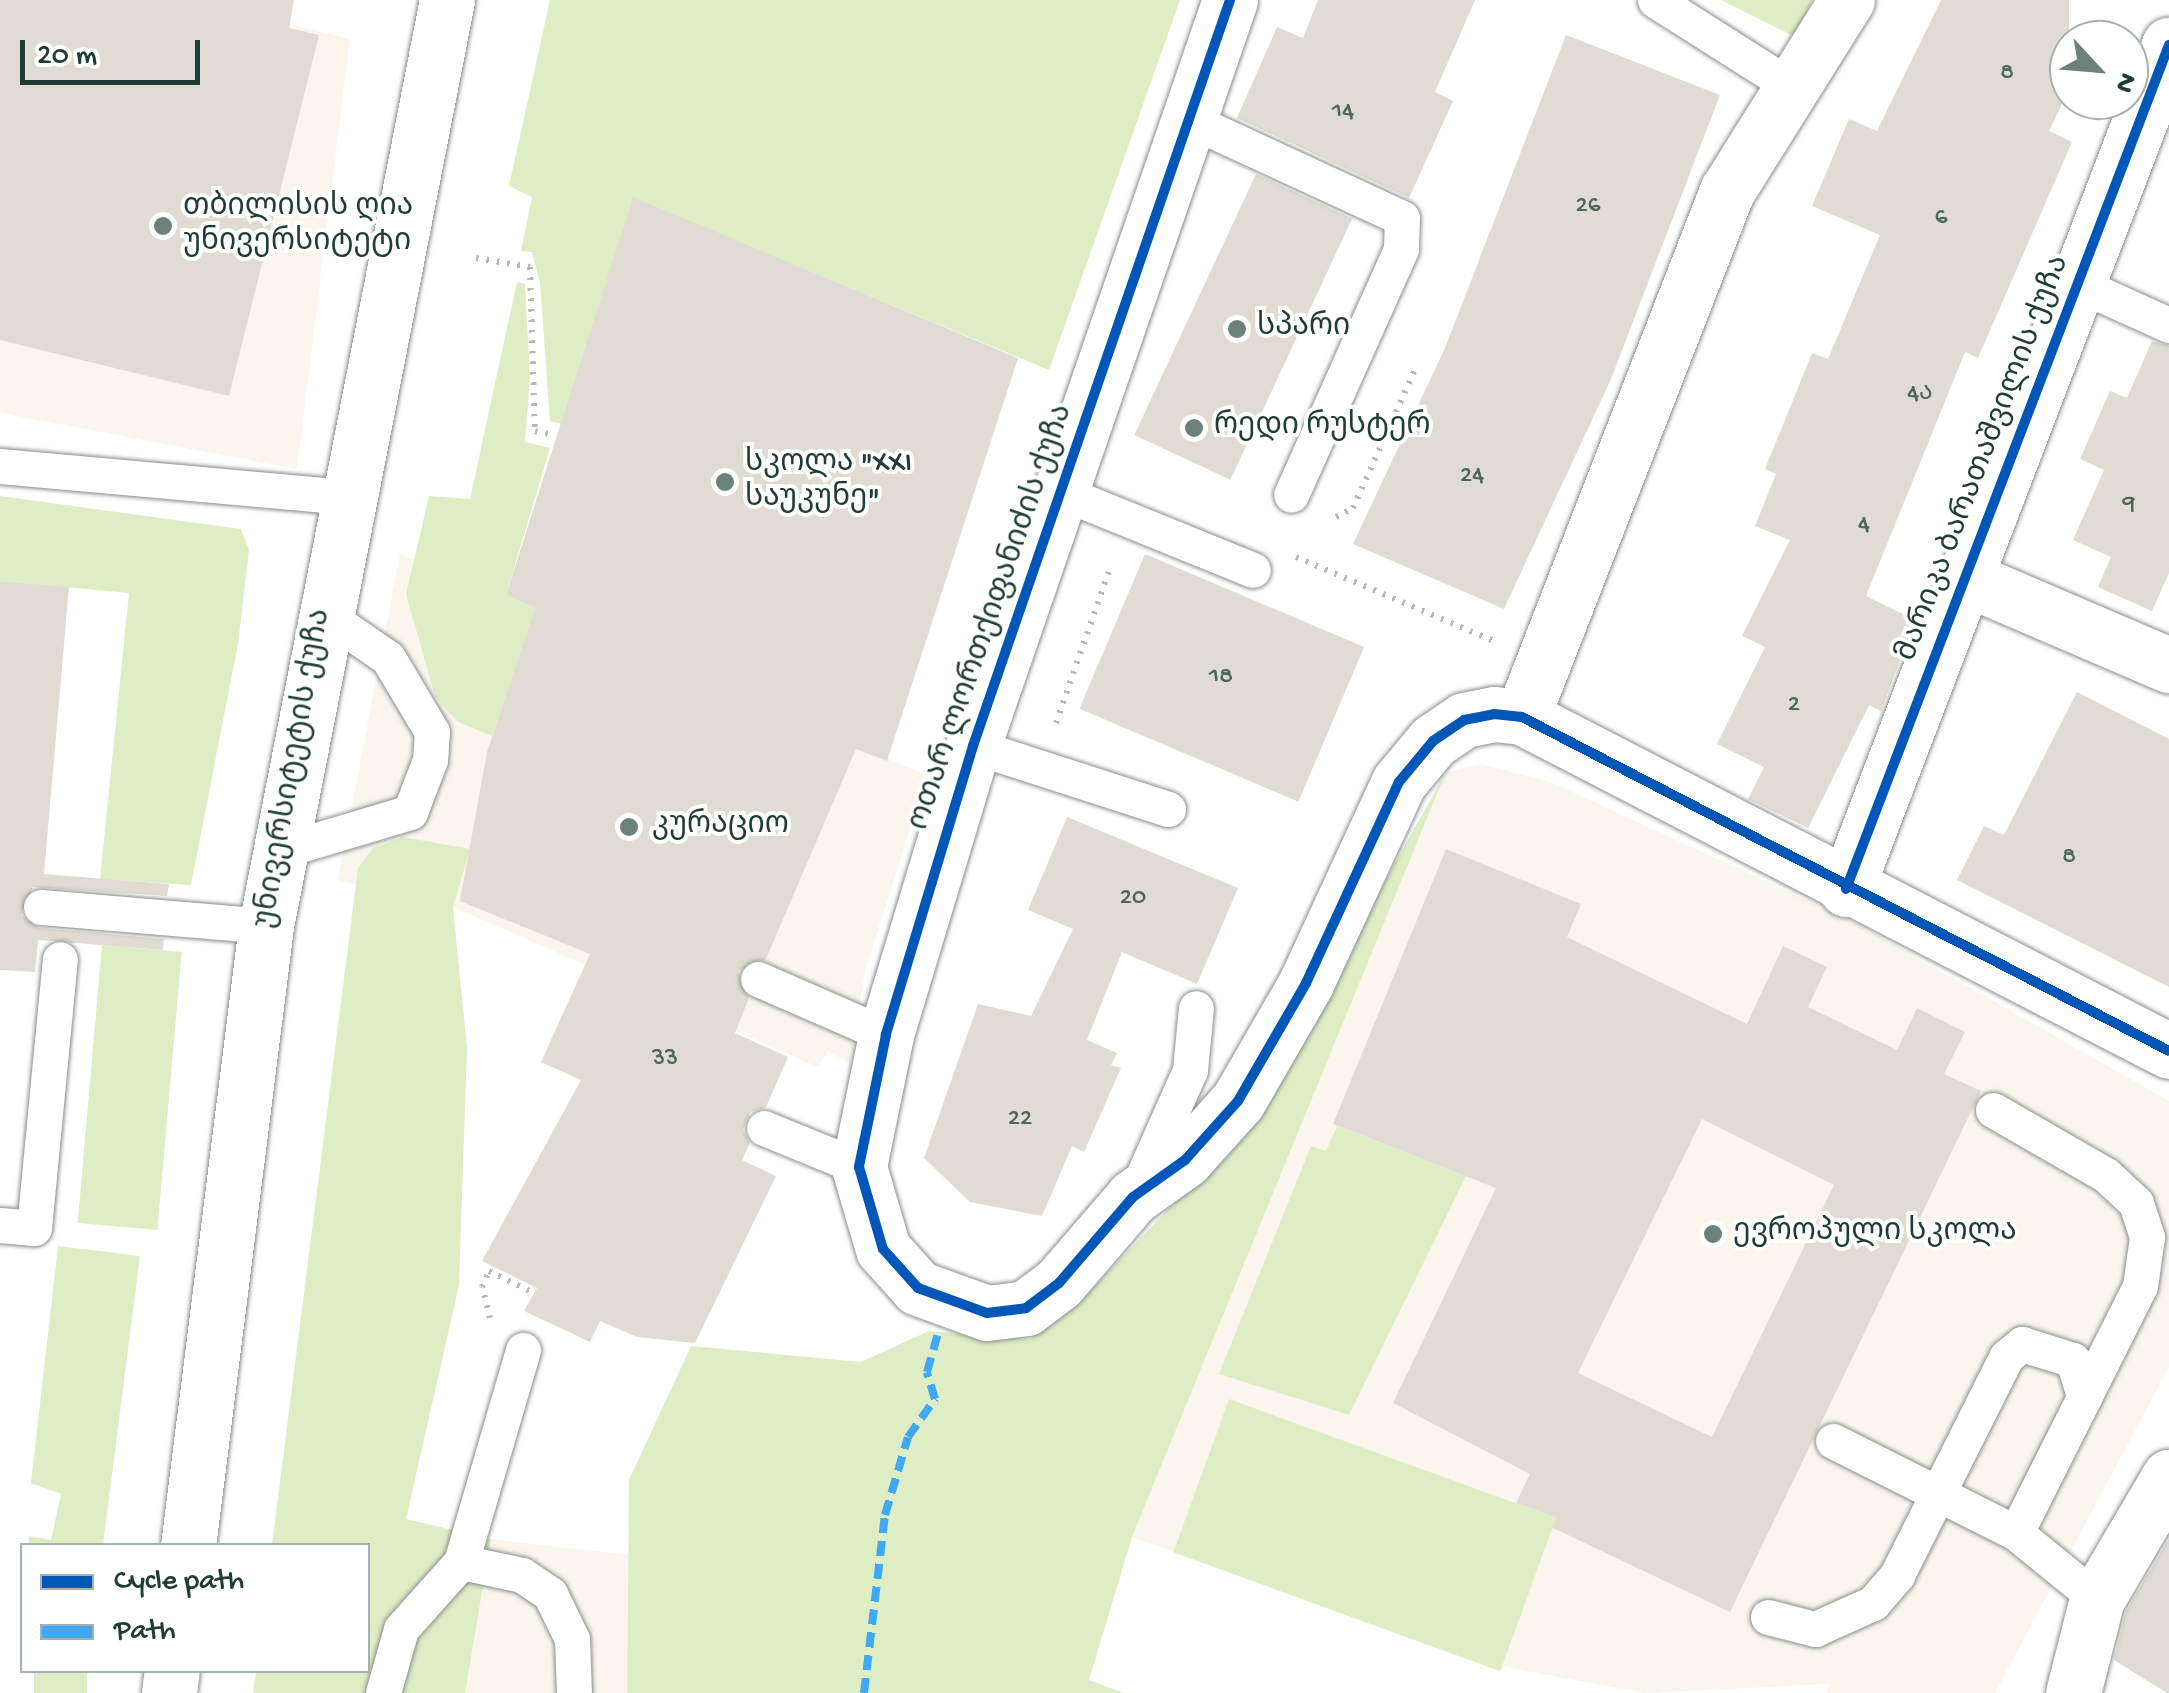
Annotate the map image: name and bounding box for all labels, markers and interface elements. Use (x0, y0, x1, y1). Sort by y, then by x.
scale bar (25, 20, 205, 82)
north arrow (2049, 20, 2149, 120)
text: 20 m (37, 40, 97, 75)
house number: 8 (2000, 59, 2014, 89)
text: N (2106, 67, 2143, 98)
house number: 14 (1332, 98, 1354, 128)
place label: თბილისის ღია უნივერსიტეტი (183, 191, 413, 262)
house number: 26 (1576, 192, 1600, 222)
house number: 6 (1935, 204, 1947, 234)
marker: თბილისის ღია უნივერსიტეტი (152, 215, 174, 237)
street label: მარიკა ბარათაშვილის ქუჩა (1891, 251, 2079, 667)
place label: სპარი (1257, 311, 1350, 347)
marker: სპარი (1226, 318, 1248, 340)
house number: 4ა (1907, 380, 1933, 410)
street label: ოთარ ლორთქიფანიძის ქუჩა (903, 400, 1083, 836)
place label: რედი რუსტერ (1214, 410, 1431, 446)
marker: რედი რუსტერ (1183, 417, 1205, 439)
place label: სკოლა "XXI საუკუნე" (745, 447, 912, 518)
house number: 24 (1460, 462, 1484, 492)
marker: სკოლა "XXI საუკუნე" (714, 471, 736, 493)
house number: 9 (2123, 490, 2135, 520)
house number: 4 (1858, 511, 1870, 541)
street label: უნივერსიტეტის ქუჩა (249, 607, 341, 931)
house number: 18 (1209, 663, 1233, 693)
house number: 2 (1788, 691, 1800, 721)
place label: კურაციო (652, 809, 789, 845)
marker: კურაციო (616, 814, 642, 840)
house number: 8 (2062, 843, 2076, 873)
house number: 20 (1120, 884, 1146, 914)
house number: 33 (652, 1045, 678, 1075)
house number: 22 (1008, 1105, 1032, 1135)
place label: ევროპული სკოლა (1733, 1216, 2017, 1252)
marker: ევროპული სკოლა (1702, 1223, 1724, 1245)
legend (20, 1543, 370, 1673)
text: Cycle path (114, 1565, 244, 1600)
text: Path (114, 1615, 176, 1650)

